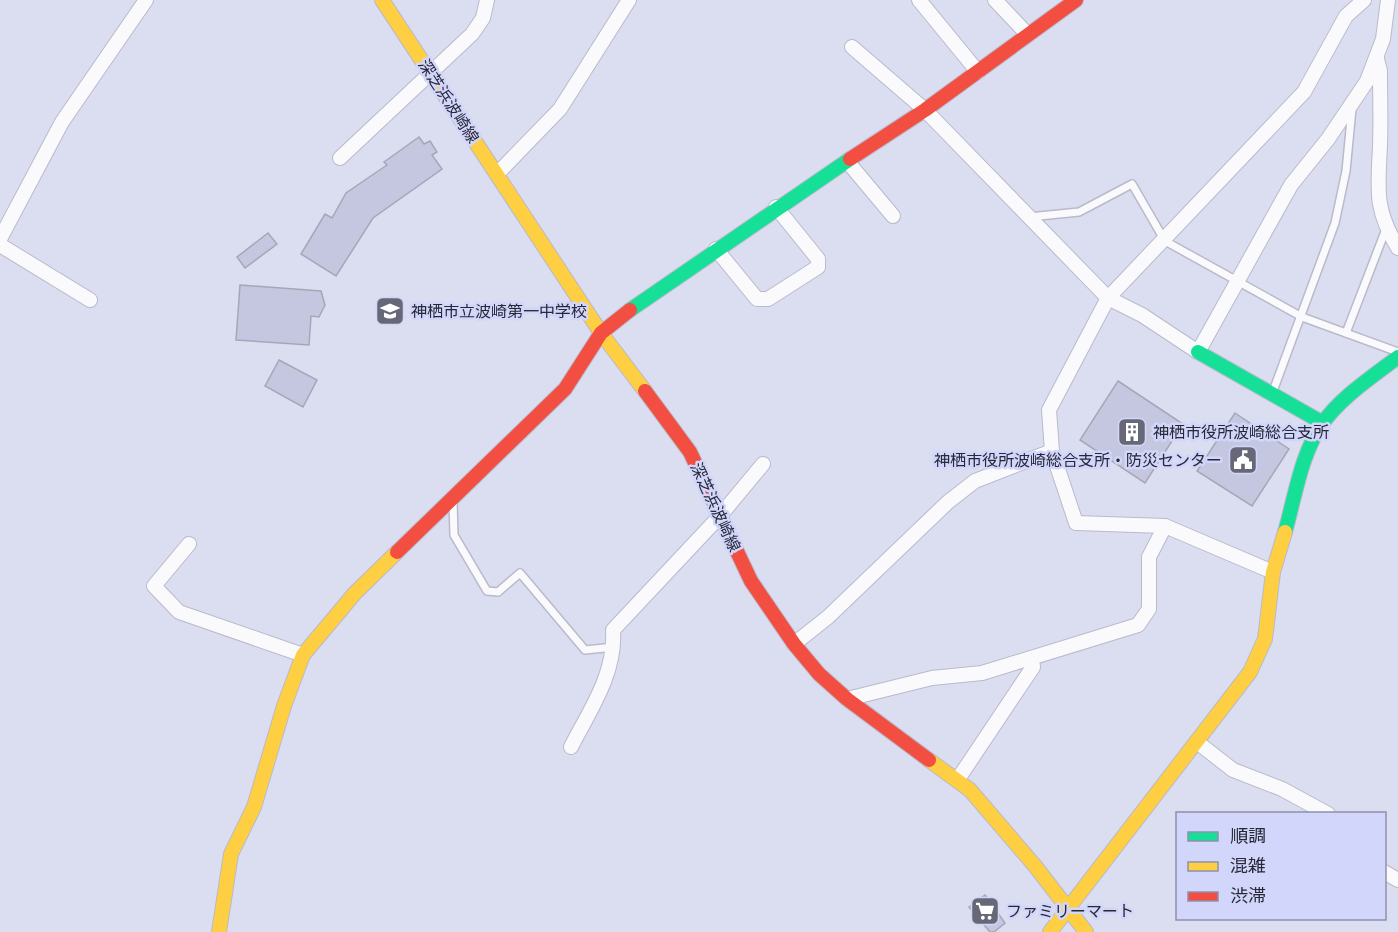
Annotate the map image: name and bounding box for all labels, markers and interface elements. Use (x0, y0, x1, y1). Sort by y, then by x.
street label: 深芝浜波崎線 (414, 56, 483, 147)
school or university icon: 神栖市立波崎第一中学校 (374, 295, 406, 327)
place label: 神栖市立波崎第一中学校 (411, 302, 587, 321)
building icon: 神栖市役所波崎総合支所 (1116, 416, 1148, 448)
place label: 神栖市役所波崎総合支所 (1153, 423, 1329, 442)
public building icon: 神栖市役所波崎総合支所・防災センター (1227, 444, 1259, 476)
place label: 神栖市役所波崎総合支所・防災センター (934, 451, 1222, 470)
street label: 深芝浜波崎線 (687, 460, 744, 555)
legend (1176, 812, 1386, 920)
text: 順調 (1230, 825, 1266, 847)
text: 混雑 (1230, 855, 1266, 877)
text: 渋滞 (1230, 885, 1266, 907)
supermarket icon: ファミリーマート (969, 895, 1001, 927)
place label: ファミリーマート (1006, 902, 1134, 921)

